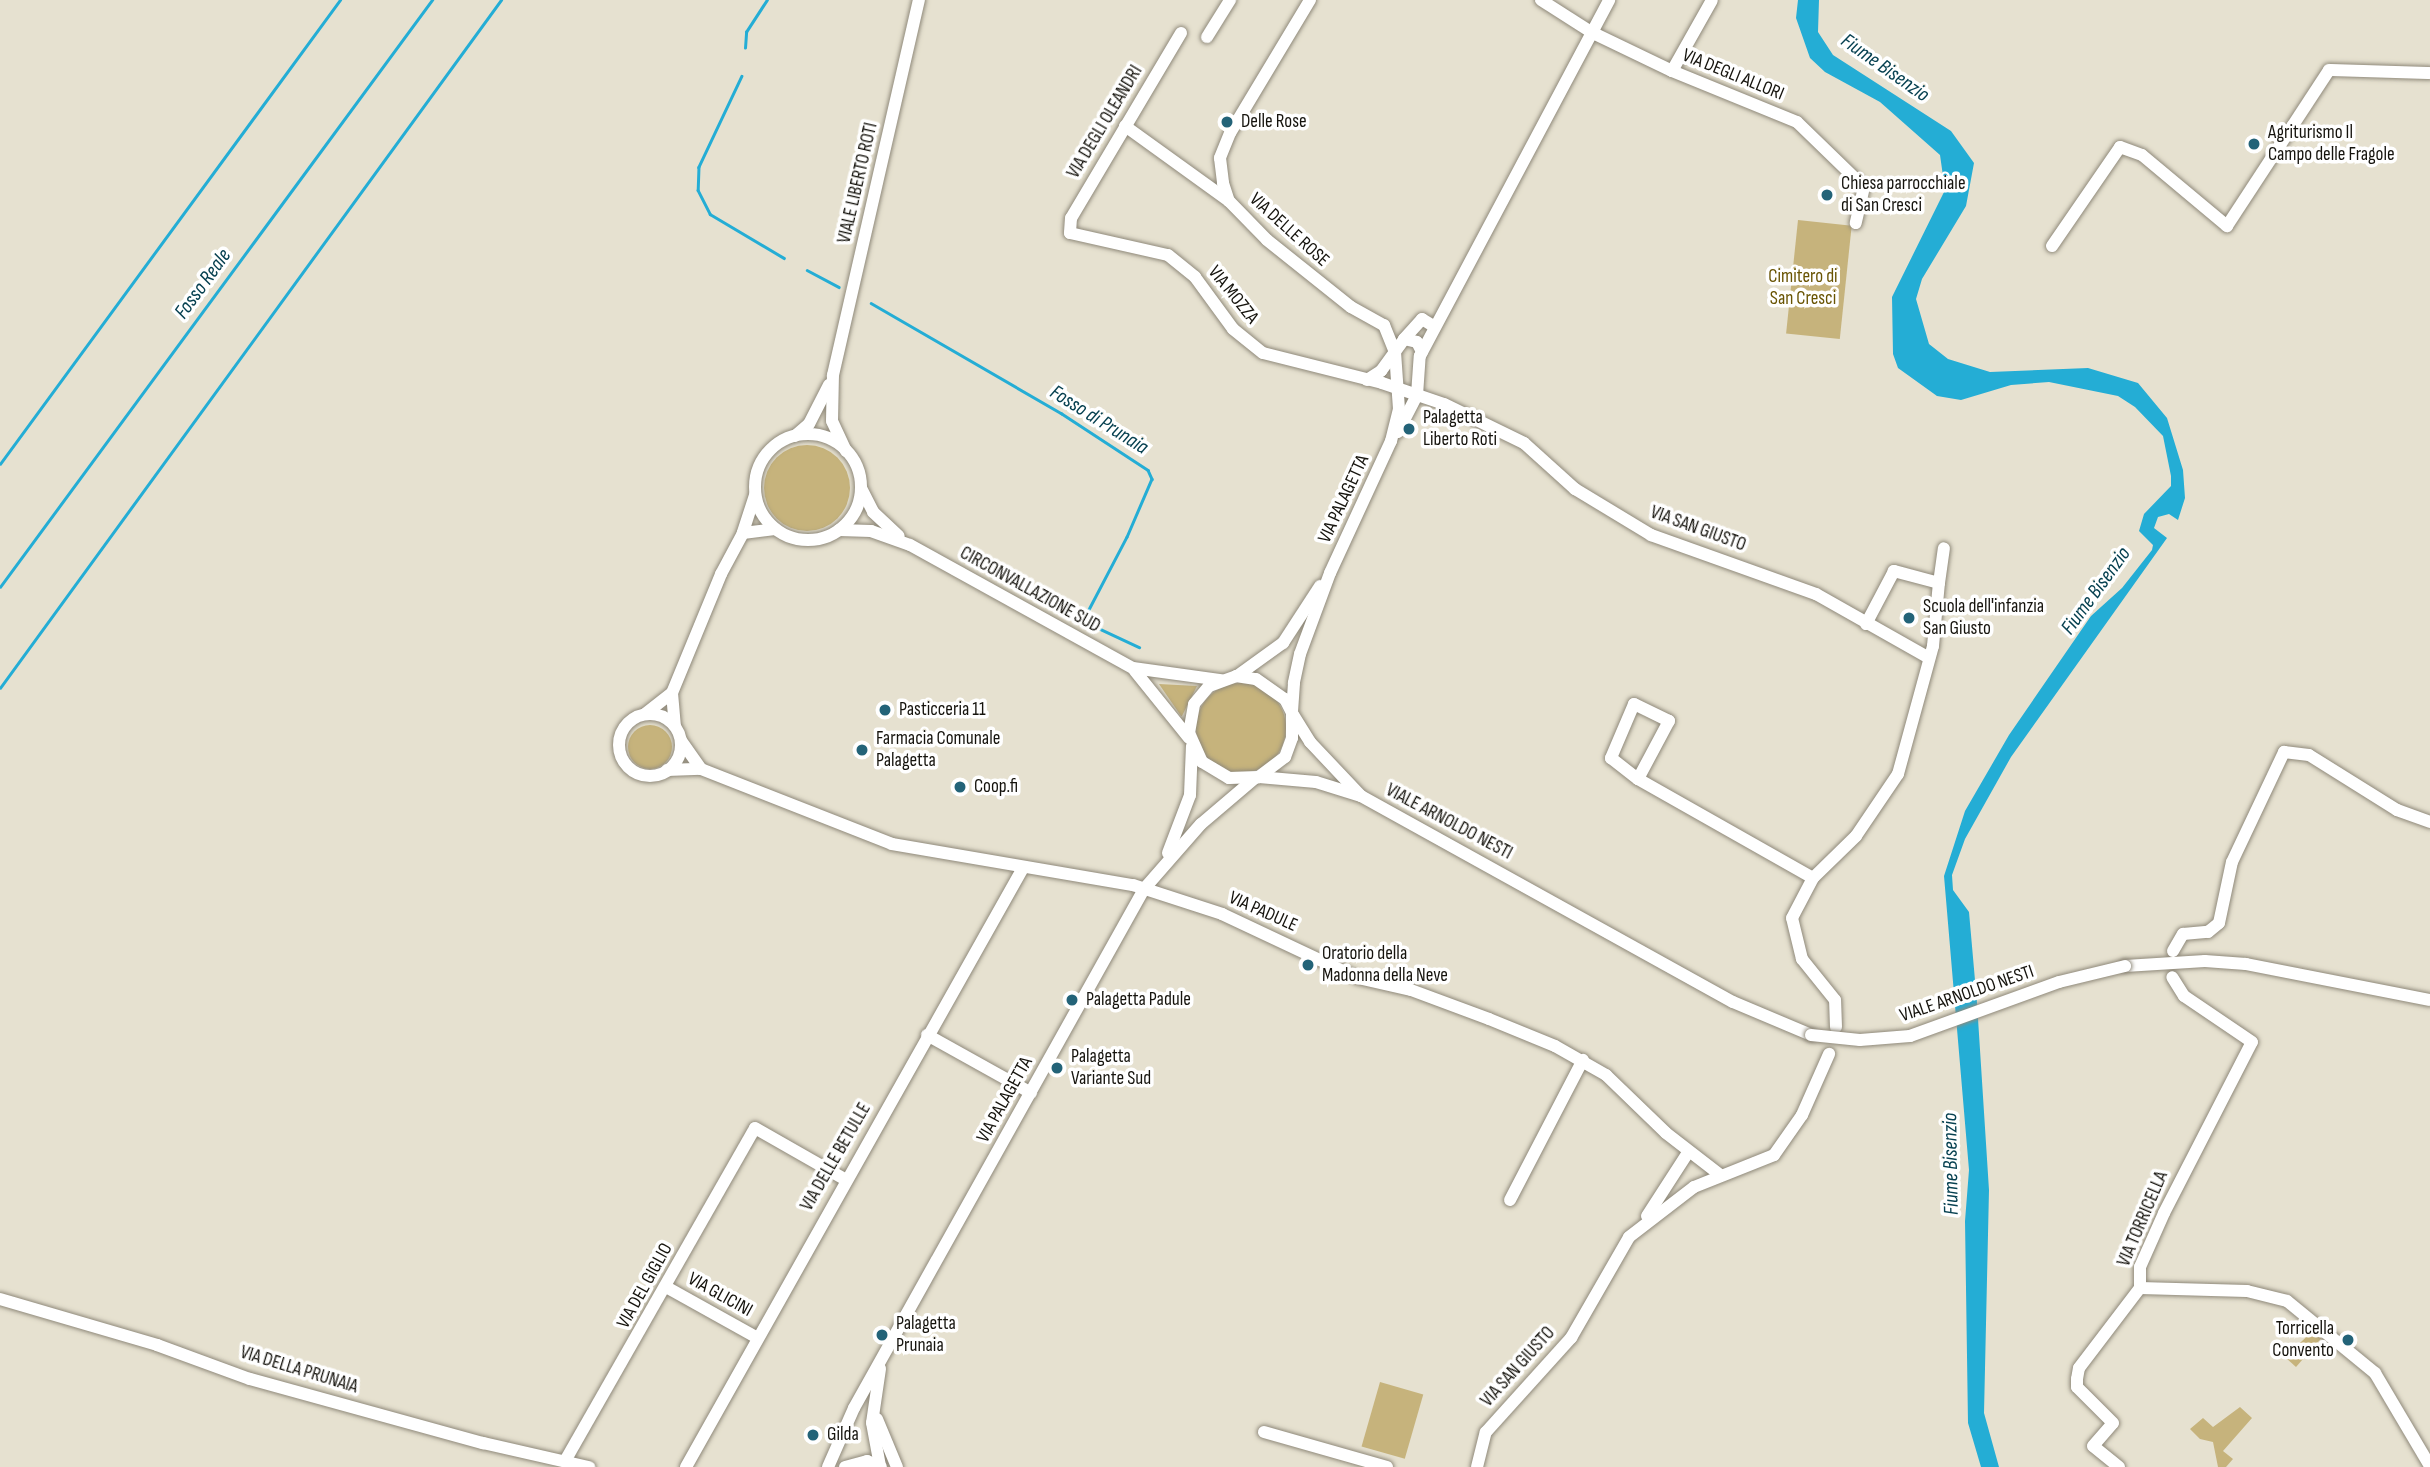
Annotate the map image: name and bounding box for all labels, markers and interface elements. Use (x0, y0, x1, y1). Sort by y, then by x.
water label: Fiume Bisenzio (1836, 28, 1934, 108)
street label: VIA DEGLI ALLORI (1679, 44, 1787, 106)
street label: VIA DEGLI OLEANDRI (1062, 61, 1148, 183)
place label: Delle Rose (1241, 111, 1307, 133)
marker: Delle Rose (1219, 114, 1235, 130)
street label: VIALE LIBERTO ROTI (833, 120, 883, 246)
place label: Agriturismo Il Campo delle Fragole (2268, 122, 2395, 166)
marker: Agriturismo Il Campo delle Fragole (2246, 136, 2262, 152)
place label: Chiesa parrocchiale di San Cresci (1841, 173, 1966, 217)
marker: Chiesa parrocchiale di San Cresci (1819, 187, 1835, 203)
street label: VIA DELLE ROSE (1244, 188, 1334, 272)
water label: Fosso Reale (169, 244, 237, 324)
street label: VIA MOZZA (1203, 261, 1263, 329)
park label: Cimitero di San Cresci (1768, 266, 1838, 310)
water label: Fosso di Prunaia (1045, 380, 1153, 460)
place label: Palagetta Liberto Roti (1423, 407, 1497, 451)
marker: Palagetta Liberto Roti (1401, 421, 1417, 437)
street label: VIA PALAGETTA (1314, 451, 1374, 547)
street label: VIA SAN GIUSTO (1647, 501, 1749, 557)
street label: CIRCONVALLAZIONE SUD (956, 542, 1104, 638)
water label: Fiume Bisenzio (2056, 542, 2136, 640)
place label: Scuola dell'infanzia San Giusto (1923, 596, 2044, 640)
marker: Scuola dell'infanzia San Giusto (1901, 610, 1917, 626)
place label: Pasticceria 11 (899, 699, 986, 721)
marker: Pasticceria 11 (877, 702, 893, 718)
place label: Farmacia Comunale Palagetta (876, 728, 1000, 772)
marker: Farmacia Comunale Palagetta (854, 742, 870, 758)
place label: Coop.fi (974, 776, 1018, 798)
marker: Coop.fi (952, 779, 968, 795)
street label: VIALE ARNOLDO NESTI (1382, 779, 1516, 865)
street label: VIA PADULE (1225, 887, 1301, 937)
place label: Oratorio della Madonna della Neve (1322, 943, 1448, 987)
marker: Oratorio della Madonna della Neve (1300, 957, 1316, 973)
street label: VIALE ARNOLDO NESTI (1897, 960, 2037, 1028)
place label: Palagetta Padule (1086, 989, 1191, 1011)
marker: Palagetta Padule (1064, 992, 1080, 1008)
place label: Palagetta Variante Sud (1071, 1046, 1151, 1090)
street label: VIA PALAGETTA (972, 1053, 1038, 1147)
marker: Palagetta Variante Sud (1049, 1060, 1065, 1076)
street label: VIA DELLE BETULLE (796, 1099, 876, 1215)
water label: Fiume Bisenzio (1938, 1113, 1964, 1215)
street label: VIA TORRICELLA (2113, 1168, 2173, 1270)
street label: VIA DEL GIGLIO (612, 1239, 678, 1333)
street label: VIA GLICINI (684, 1268, 756, 1322)
place label: Palagetta Prunaia (896, 1313, 956, 1357)
place label: Torricella Convento (2272, 1318, 2334, 1362)
street label: VIA SAN GIUSTO (1476, 1322, 1560, 1412)
marker: Palagetta Prunaia (874, 1327, 890, 1343)
marker: Torricella Convento (2340, 1332, 2356, 1348)
street label: VIA DELLA PRUNAIA (237, 1341, 361, 1399)
place label: Gilda (827, 1424, 859, 1446)
marker: Gilda (805, 1427, 821, 1443)

